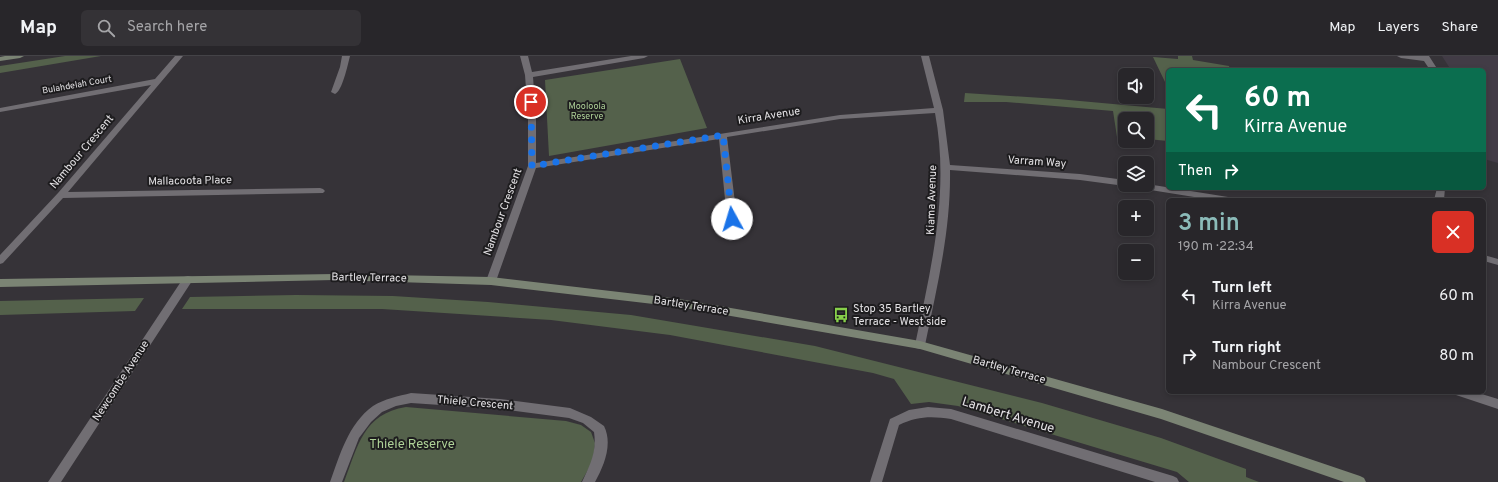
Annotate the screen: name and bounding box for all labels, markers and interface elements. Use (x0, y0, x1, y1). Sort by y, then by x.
search box (81, 10, 361, 46)
text: Map (20, 16, 57, 40)
icon: search (95, 17, 117, 39)
text: Search here (127, 18, 207, 37)
text: Map (1329, 19, 1355, 36)
text: Layers (1377, 19, 1419, 36)
text: Share (1441, 19, 1478, 36)
map controls (1118, 68, 1154, 280)
button: sound (1118, 68, 1154, 104)
street label: Bulahdelah Court (41, 73, 113, 97)
text: 60 m (1244, 81, 1311, 117)
icon: left (1178, 84, 1230, 136)
pin (514, 85, 548, 119)
icon: arrive (520, 91, 542, 113)
park label: Mooloola Reserve (568, 101, 606, 122)
street label: Kirra Avenue (737, 104, 801, 128)
street label: Nambour Crescent (47, 112, 117, 192)
button: search (1118, 112, 1154, 148)
text: Kirra Avenue (1244, 116, 1347, 139)
street label: Varram Way (1007, 153, 1067, 171)
button: layers (1118, 156, 1154, 192)
icon: right (1220, 160, 1242, 182)
text: Then (1178, 162, 1212, 181)
street label: Kiama Avenue (924, 165, 940, 235)
street label: Nambour Crescent (481, 166, 525, 258)
street label: Mallacoota Place (148, 173, 232, 189)
position arrow (711, 198, 753, 240)
button: + (1118, 200, 1154, 236)
text: 3 min (1178, 209, 1240, 239)
button: close (1432, 211, 1474, 253)
text: 190 m · 22:34 (1178, 239, 1254, 255)
button: − (1118, 244, 1154, 280)
street label: Bartley Terrace (331, 270, 407, 286)
text: Turn left (1212, 279, 1272, 298)
icon: left (1178, 285, 1200, 307)
text: 60 m (1439, 287, 1474, 306)
street label: Bartley Terrace (653, 293, 729, 319)
text: Kirra Avenue (1212, 298, 1287, 314)
place label: Stop 35 Bartley Terrace - West side (853, 302, 946, 329)
bus stop icon: Stop 35 Bartley Terrace - West side (832, 306, 850, 324)
street label: Newcombe Avenue (90, 338, 152, 424)
text: Turn right (1212, 339, 1281, 358)
icon: right (1178, 345, 1200, 367)
text: 80 m (1439, 347, 1474, 366)
street label: Bartley Terrace (971, 353, 1047, 387)
text: Nambour Crescent (1212, 358, 1321, 374)
street label: Thiele Crescent (436, 393, 514, 413)
street label: Lambert Avenue (960, 394, 1056, 438)
park label: Thiele Reserve (369, 437, 455, 453)

